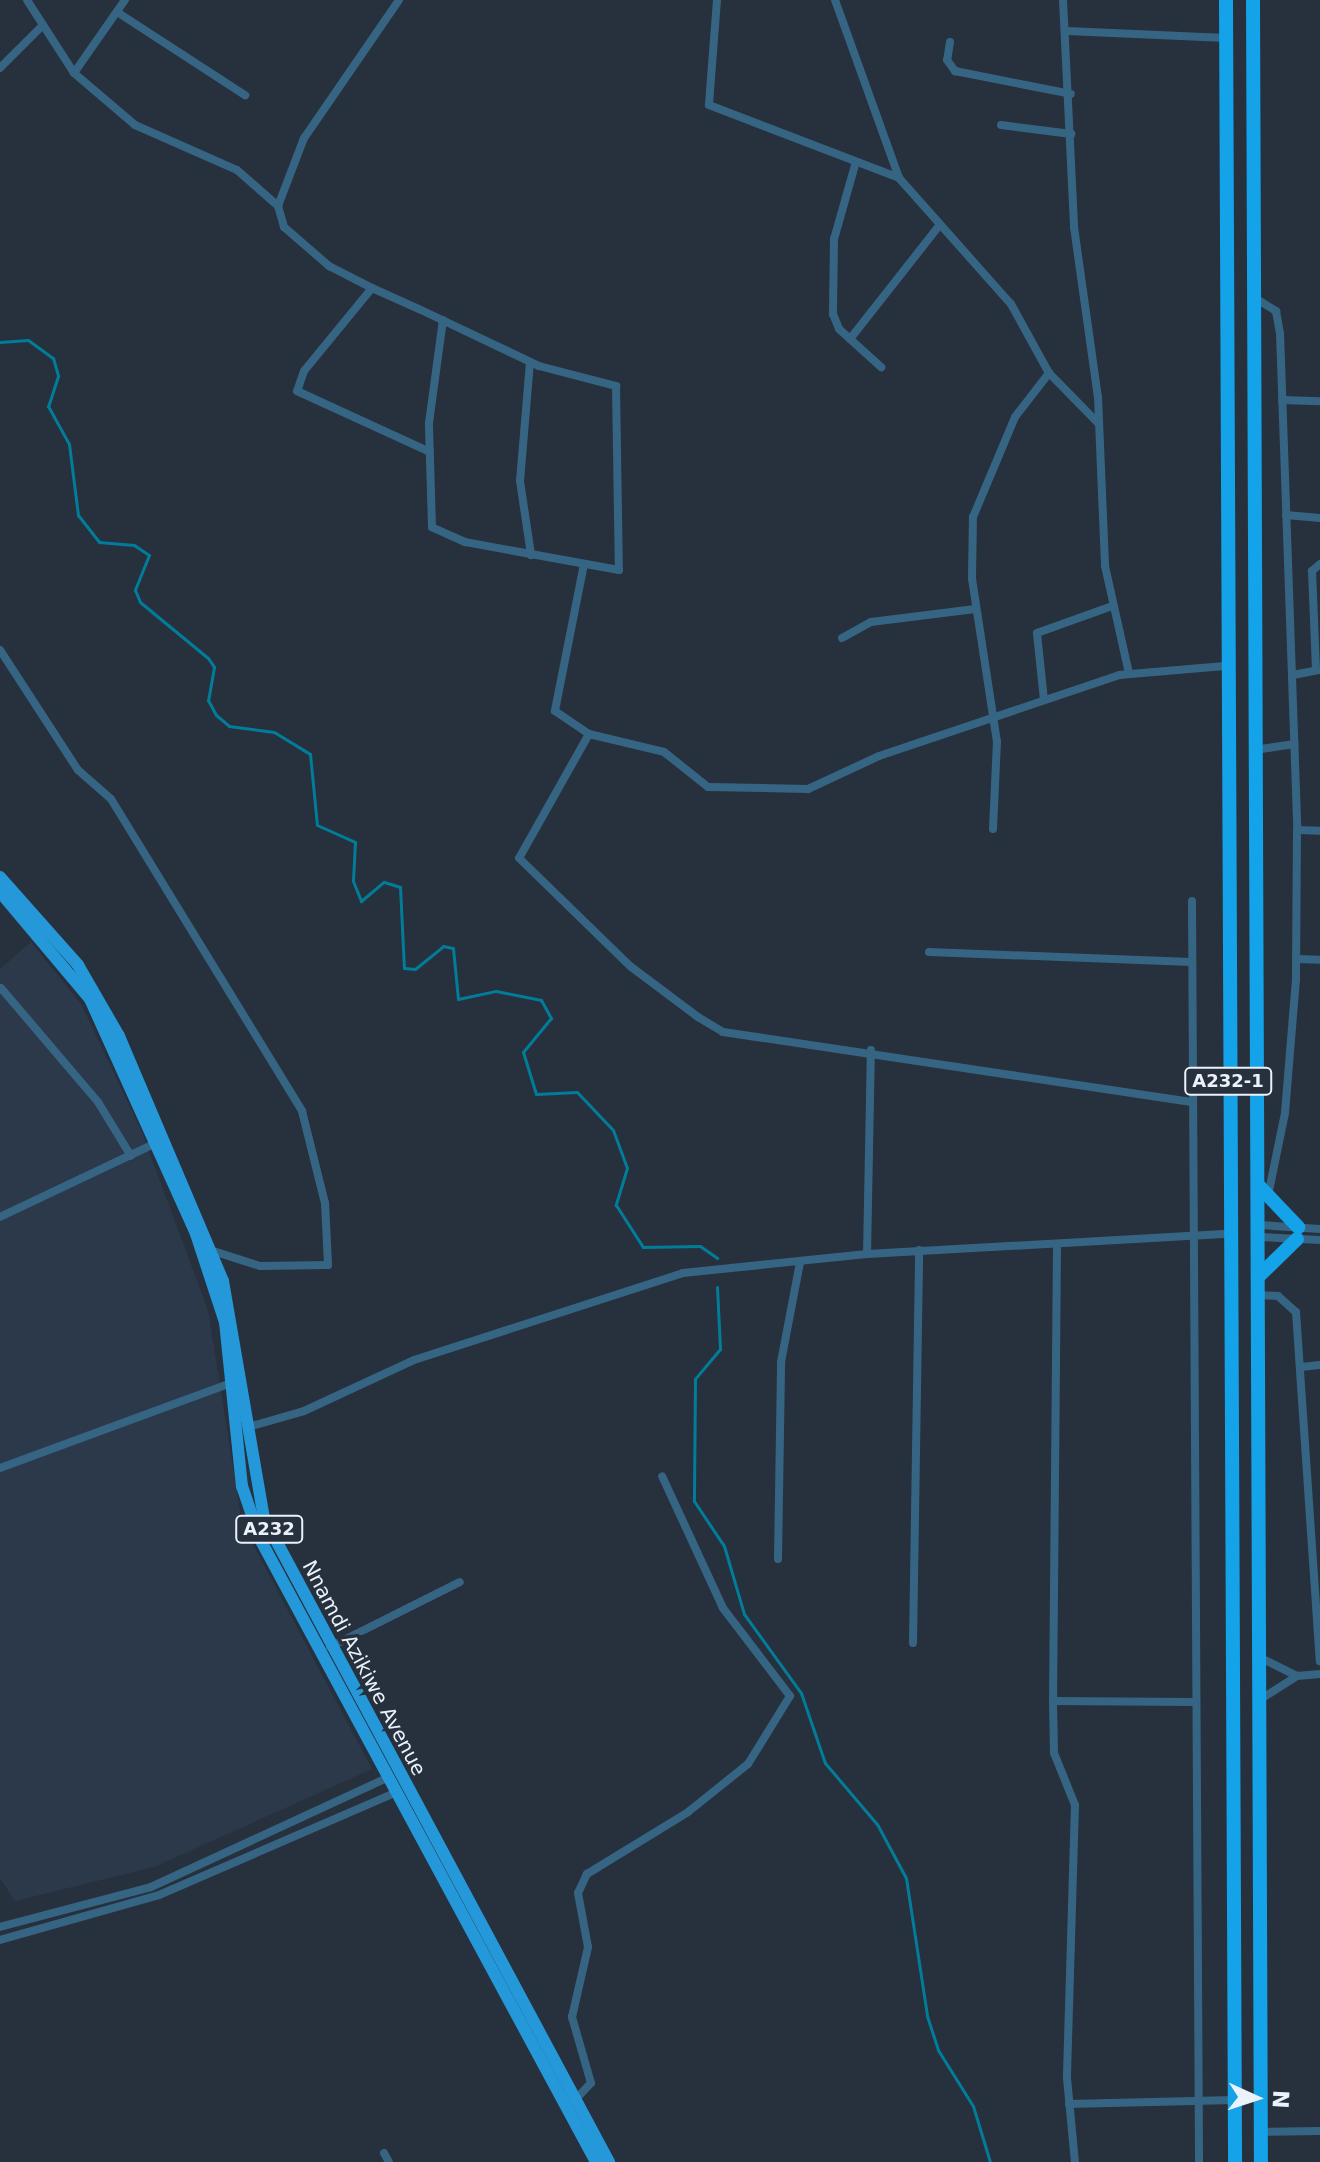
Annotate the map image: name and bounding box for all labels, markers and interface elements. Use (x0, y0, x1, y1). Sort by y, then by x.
road number: A232-1 (1184, 1067, 1272, 1095)
road number: A232 (235, 1515, 303, 1543)
street label: Nnamdi Azikiwe Avenue (297, 1556, 431, 1780)
north arrow (1216, 2058, 1296, 2138)
text: N (1268, 2089, 1293, 2109)

